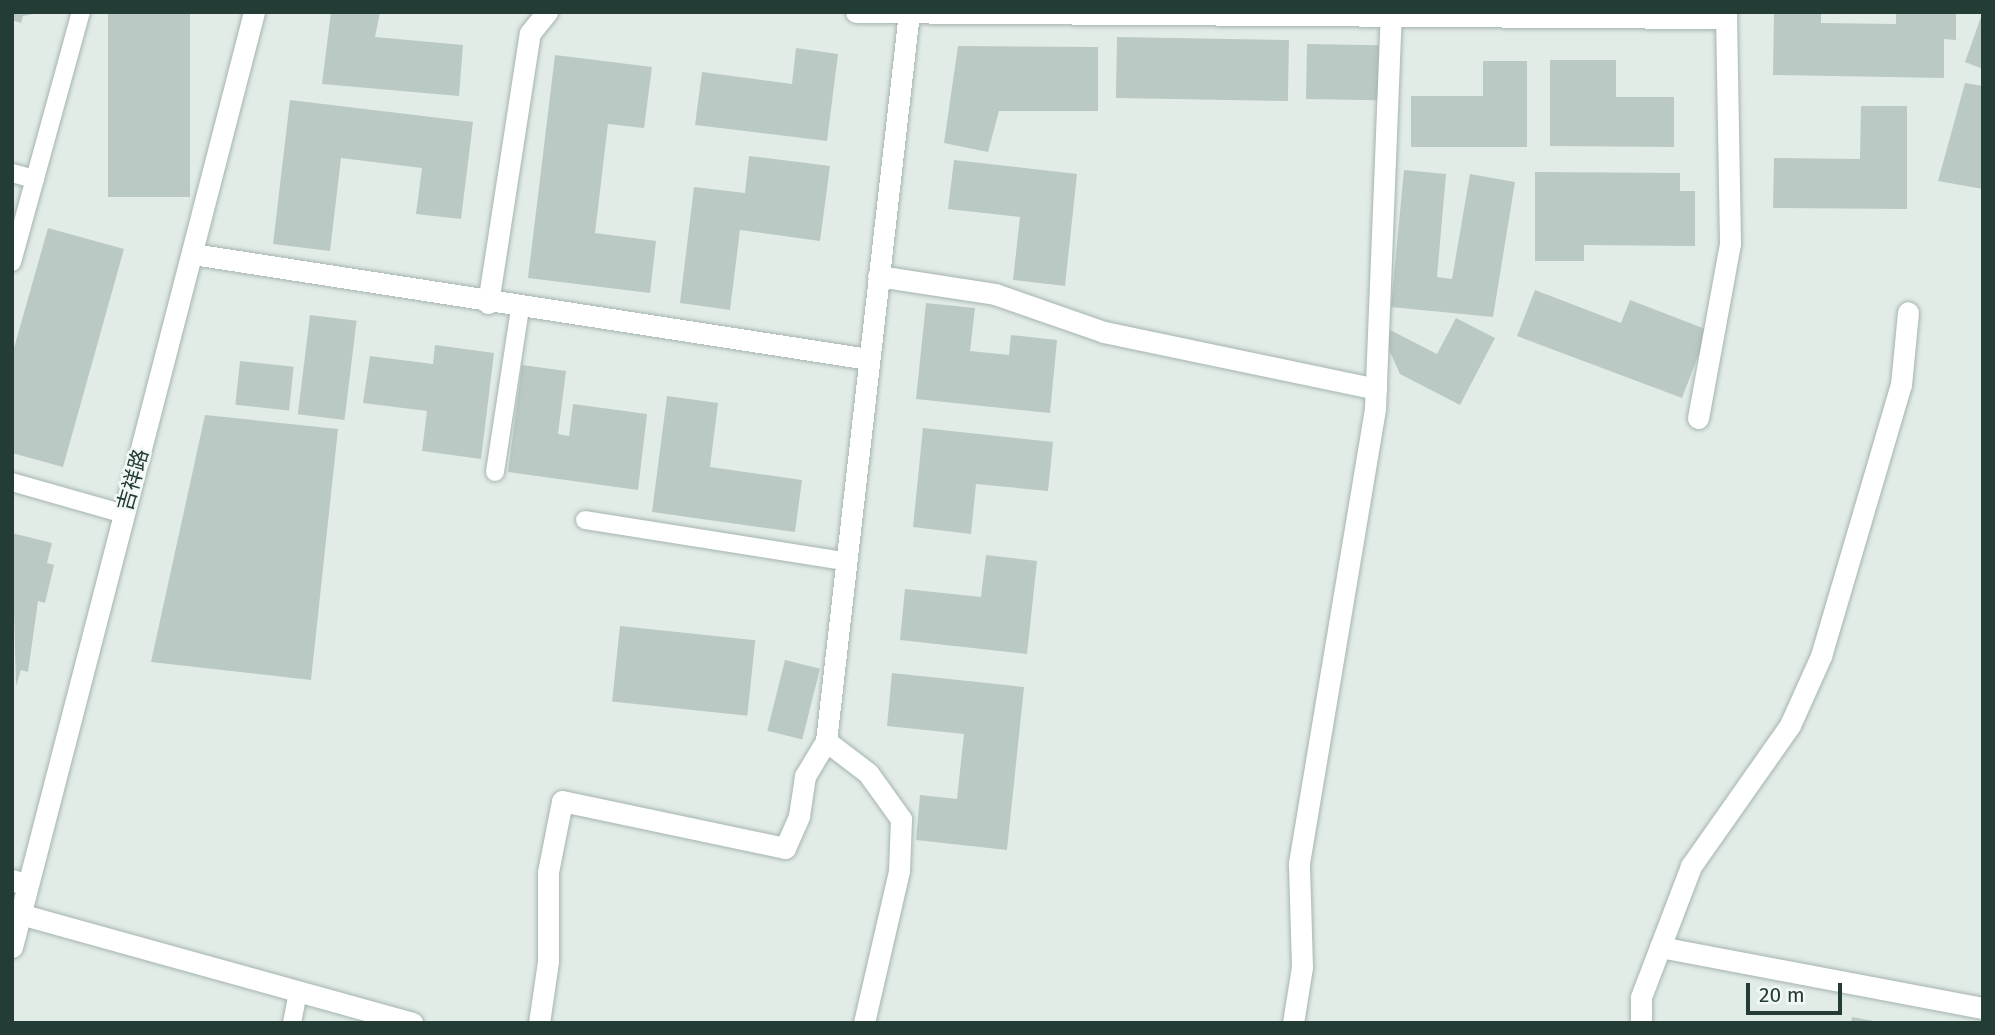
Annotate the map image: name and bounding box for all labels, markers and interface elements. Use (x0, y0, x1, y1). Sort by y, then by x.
street label: 吉祥路 (112, 446, 154, 514)
scale bar (1750, 968, 1846, 1012)
text: 20 m (1759, 982, 1805, 1008)

